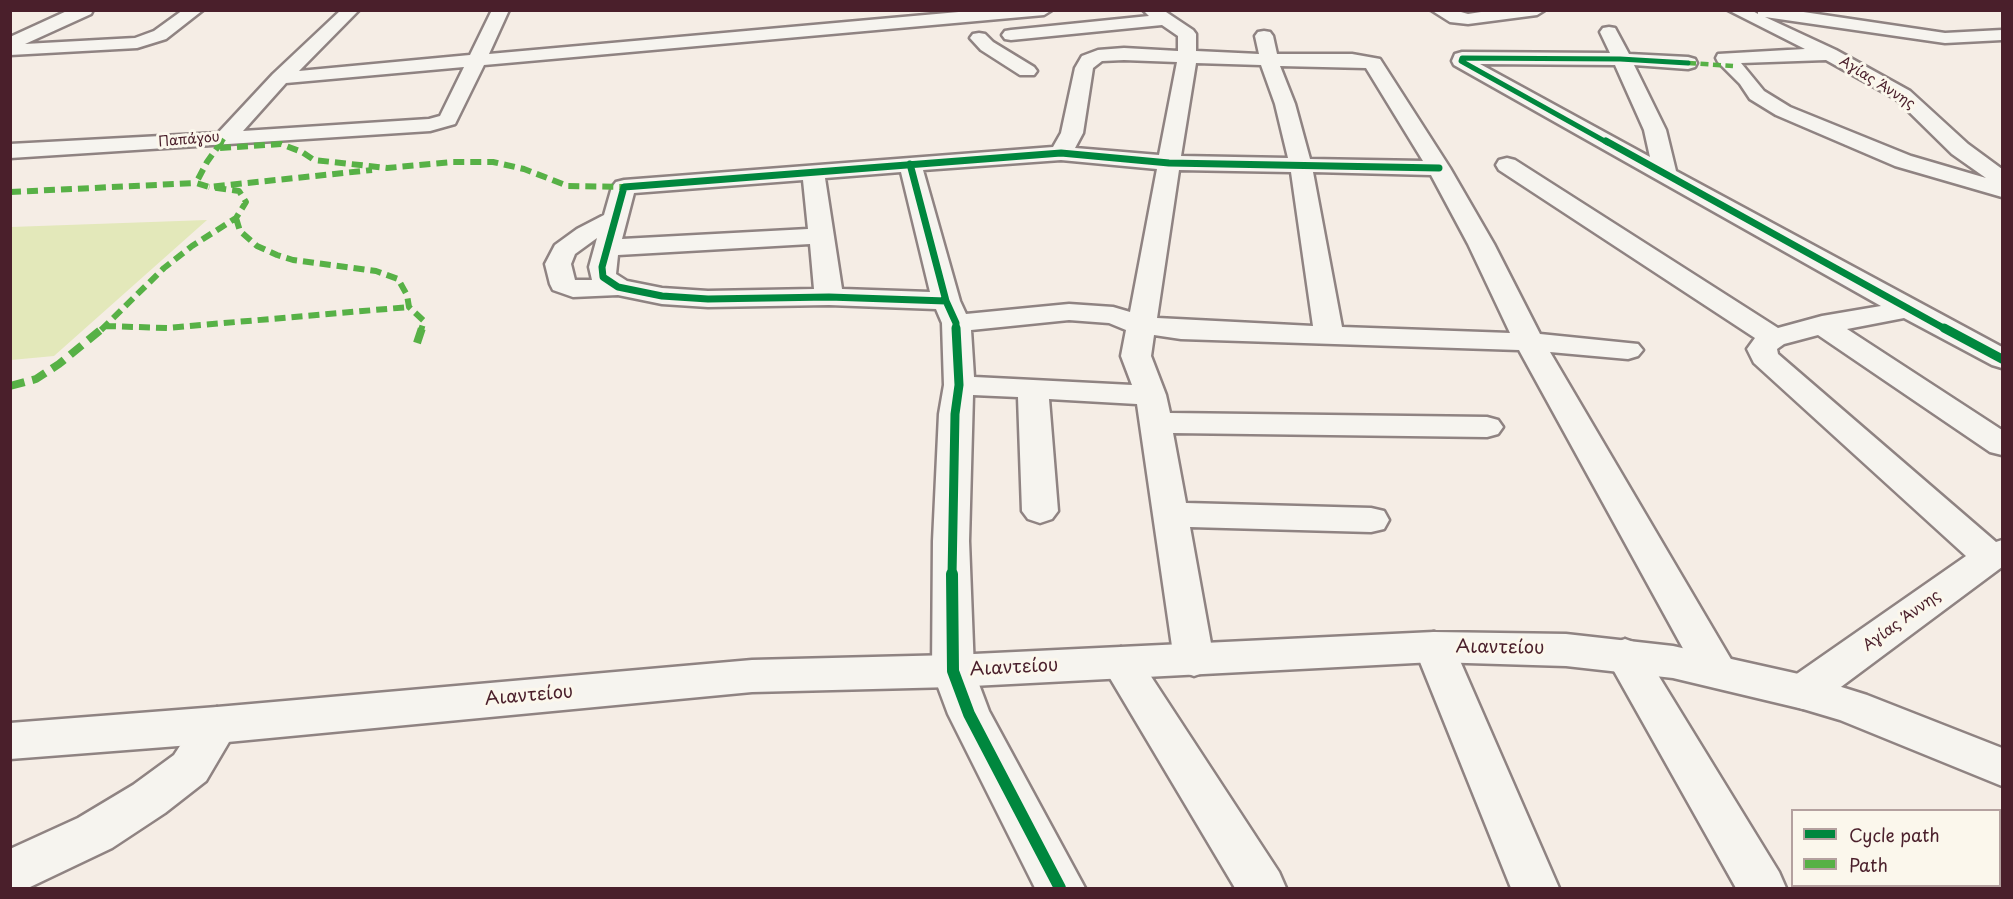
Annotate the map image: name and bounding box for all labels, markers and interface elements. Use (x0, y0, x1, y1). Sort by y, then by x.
street label: Αγίας Άννης (1836, 53, 1918, 113)
street label: Παπάγου (158, 129, 220, 151)
street label: Αγίας Άννης (1860, 587, 1944, 655)
street label: Αιαντείου (1455, 636, 1545, 660)
street label: Αιαντείου (969, 655, 1059, 681)
street label: Αιαντείου (484, 681, 574, 711)
legend (1791, 809, 2001, 887)
text: Cycle path (1849, 821, 1940, 848)
text: Path (1849, 851, 1888, 878)

